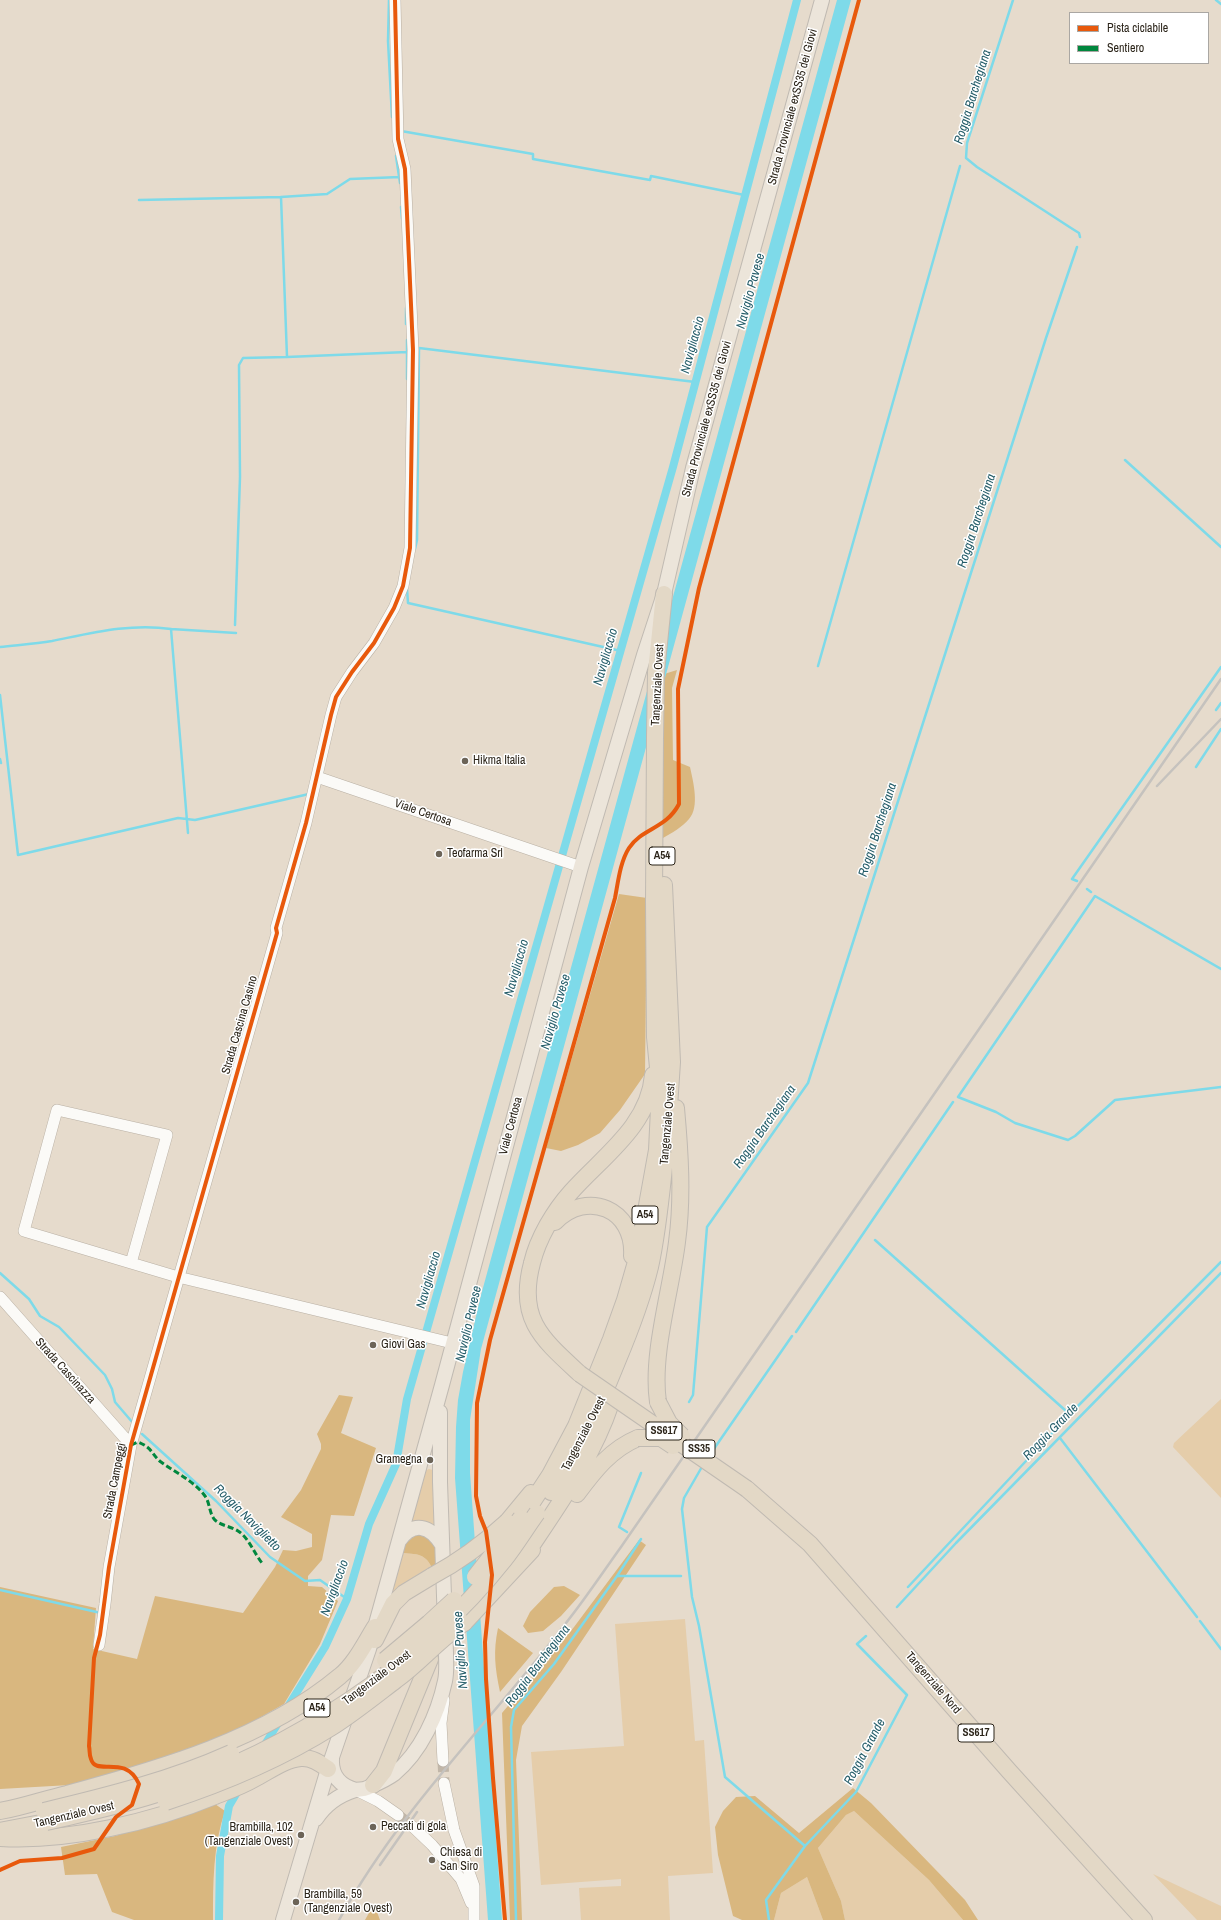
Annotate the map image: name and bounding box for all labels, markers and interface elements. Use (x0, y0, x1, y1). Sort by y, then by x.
legend (1069, 12, 1209, 64)
text: Pista ciclabile (1107, 20, 1168, 36)
street label: Strada Provinciale exSS35 dei Giovi (765, 27, 821, 187)
text: Sentiero (1107, 40, 1144, 56)
water label: Roggia Barchegiana (951, 48, 995, 146)
water label: Naviglio Pavese (733, 251, 769, 331)
water label: Navigliaccio (678, 315, 708, 375)
street label: Strada Provinciale exSS35 dei Giovi (679, 339, 735, 499)
water label: Roggia Barchegiana (954, 472, 1000, 570)
water label: Navigliaccio (590, 627, 622, 687)
street label: Tangenziale Ovest (649, 644, 667, 726)
place label: Hikma Italia (473, 754, 525, 768)
marker: Hikma Italia (460, 756, 470, 766)
water label: Roggia Barchegiana (855, 781, 901, 879)
street label: Viale Certosa (393, 797, 453, 829)
place label: Teofarma Srl (447, 847, 503, 861)
road number: A54 (649, 847, 675, 865)
marker: Teofarma Srl (434, 849, 444, 859)
water label: Navigliaccio (501, 938, 533, 998)
water label: Naviglio Pavese (538, 973, 574, 1051)
street label: Strada Cascina Casino (219, 974, 261, 1076)
water label: Roggia Barchegiana (731, 1082, 799, 1172)
street label: Tangenziale Ovest (657, 1083, 679, 1165)
street label: Viale Certosa (496, 1095, 526, 1157)
road number: A54 (632, 1206, 658, 1224)
water label: Navigliaccio (413, 1250, 445, 1310)
water label: Naviglio Pavese (453, 1284, 485, 1364)
street label: Strada Cascinazza (32, 1335, 98, 1407)
place label: Giovi Gas (381, 1338, 425, 1352)
marker: Giovi Gas (368, 1340, 378, 1350)
street label: Tangenziale Ovest (559, 1394, 609, 1474)
water label: Roggia Grande (1020, 1400, 1082, 1464)
road number: SS617 (646, 1422, 682, 1440)
road number: SS35 (683, 1440, 715, 1458)
street label: Strada Campeggi (101, 1442, 129, 1520)
place label: Gramegna (376, 1453, 422, 1467)
marker: Gramegna (425, 1455, 435, 1465)
water label: Roggia Naviglietto (210, 1481, 284, 1555)
water label: Navigliaccio (318, 1558, 352, 1618)
water label: Naviglio Pavese (451, 1611, 471, 1689)
water label: Roggia Barchegiana (502, 1622, 574, 1710)
street label: Tangenziale Ovest (340, 1648, 414, 1708)
street label: Tangenziale Nord (902, 1649, 964, 1717)
road number: A54 (304, 1699, 330, 1717)
water label: Roggia Grande (841, 1716, 889, 1788)
road number: SS617 (958, 1724, 994, 1742)
street label: Tangenziale Ovest (33, 1799, 115, 1831)
place label: Peccati di gola (381, 1820, 446, 1834)
place label: Brambilla, 102 (Tangenziale Ovest) (205, 1821, 293, 1849)
marker: Peccati di gola (368, 1822, 378, 1832)
marker: Brambilla, 102 (Tangenziale Ovest) (296, 1830, 306, 1840)
place label: Chiesa di San Siro (440, 1846, 482, 1874)
marker: Chiesa di San Siro (427, 1855, 437, 1865)
place label: Brambilla, 59 (Tangenziale Ovest) (304, 1888, 392, 1916)
marker: Brambilla, 59 (Tangenziale Ovest) (291, 1897, 301, 1907)

